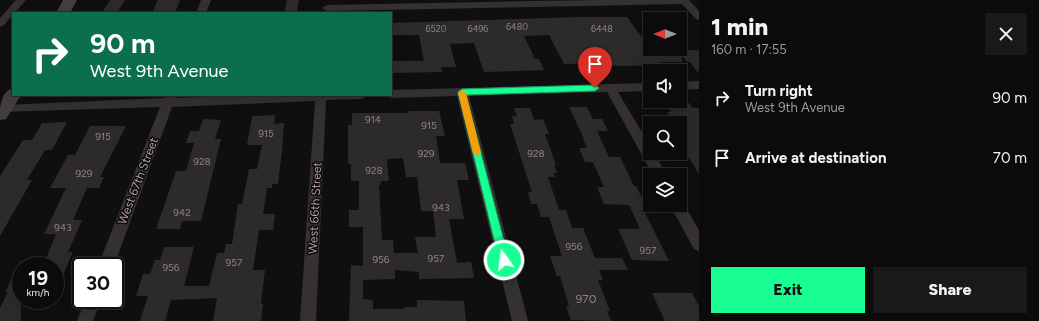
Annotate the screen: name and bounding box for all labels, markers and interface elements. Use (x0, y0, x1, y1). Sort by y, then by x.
north arrow (643, 12, 687, 56)
map controls (643, 12, 687, 212)
text: 1 min (711, 12, 768, 41)
button: close (985, 13, 1027, 55)
house number: 6480 (506, 21, 528, 32)
house number: 6520 (425, 23, 447, 34)
house number: 6496 (468, 23, 488, 34)
house number: 6448 (591, 23, 613, 34)
text: 90 m (90, 26, 155, 60)
icon: right (24, 28, 76, 80)
text: 160 m · 17:55 (711, 42, 787, 57)
pin (578, 47, 612, 88)
icon: arrive (584, 53, 606, 75)
text: West 9th Avenue (90, 60, 228, 82)
button: sound (643, 64, 687, 108)
text: Turn right (745, 82, 813, 100)
icon: right (711, 87, 733, 109)
text: 90 m (992, 89, 1027, 107)
text: West 9th Avenue (745, 100, 845, 115)
house number: 914 (365, 113, 381, 126)
button: search (643, 116, 687, 160)
house number: 915 (421, 119, 437, 132)
house number: 915 (258, 127, 274, 140)
house number: 915 (95, 130, 111, 143)
street label: West 67th Street (115, 135, 161, 226)
house number: 929 (418, 147, 435, 160)
house number: 928 (527, 147, 545, 160)
icon: arrive (711, 147, 733, 169)
text: Arrive at destination (745, 149, 886, 167)
text: 70 m (993, 149, 1027, 167)
house number: 928 (193, 155, 211, 168)
street label: West 66th Street (306, 161, 324, 254)
house number: 928 (365, 164, 383, 177)
house number: 929 (76, 167, 93, 180)
button: layers (643, 168, 687, 212)
house number: 943 (432, 201, 450, 214)
house number: 942 (173, 206, 191, 219)
house number: 943 (54, 221, 72, 234)
position arrow (483, 239, 525, 281)
house number: 956 (565, 240, 583, 253)
house number: 957 (640, 244, 657, 257)
house number: 957 (428, 252, 445, 265)
house number: 956 (372, 253, 390, 266)
house number: 957 (226, 256, 243, 269)
speed limit sign: 30 (72, 257, 124, 309)
house number: 956 (162, 261, 180, 274)
text: 19 (28, 266, 48, 290)
button: Exit (711, 267, 865, 313)
button: Share (873, 267, 1027, 313)
text: km/h (27, 286, 49, 299)
house number: 970 (576, 292, 597, 306)

